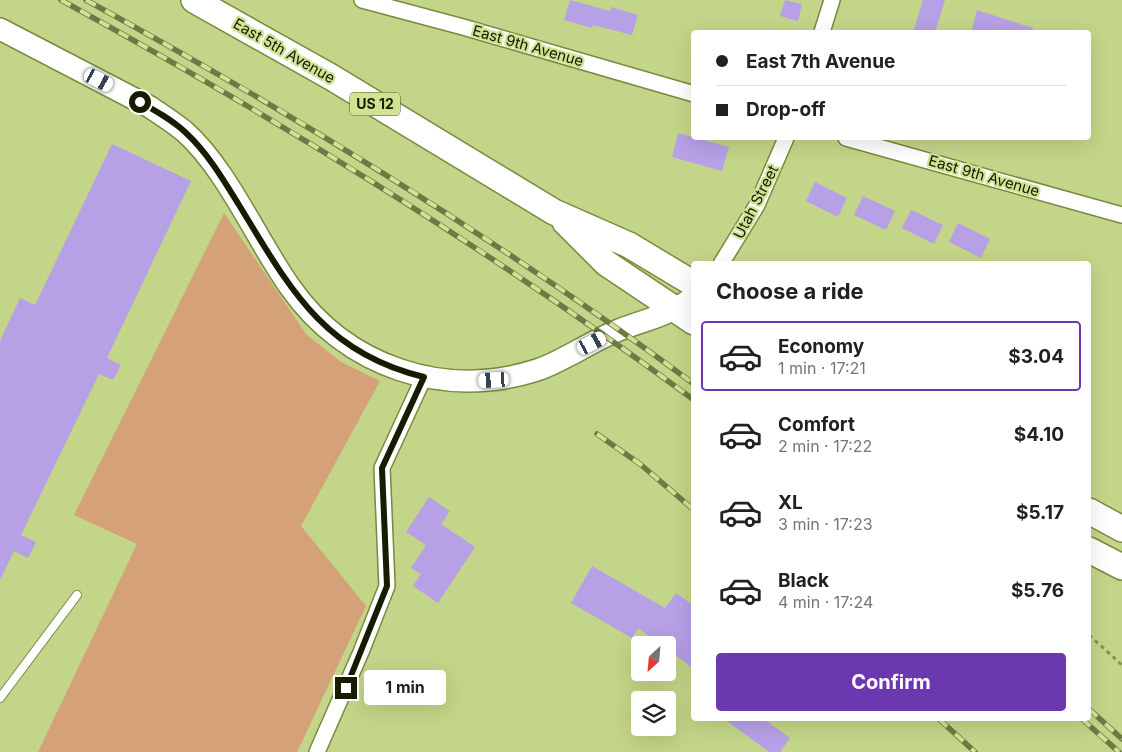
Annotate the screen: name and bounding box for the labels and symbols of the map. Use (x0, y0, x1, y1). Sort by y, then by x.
street label: East 5th Avenue (230, 14, 338, 87)
street label: East 9th Avenue (470, 21, 586, 70)
car (82, 66, 115, 94)
route start (129, 91, 151, 113)
road number: US 12 (350, 92, 400, 116)
street label: East 9th Avenue (926, 151, 1042, 200)
street label: Utah Street (729, 162, 782, 242)
car (575, 329, 608, 357)
car (478, 372, 509, 388)
north arrow (631, 636, 676, 681)
callout: 1 min (364, 670, 446, 706)
route end (335, 677, 357, 699)

